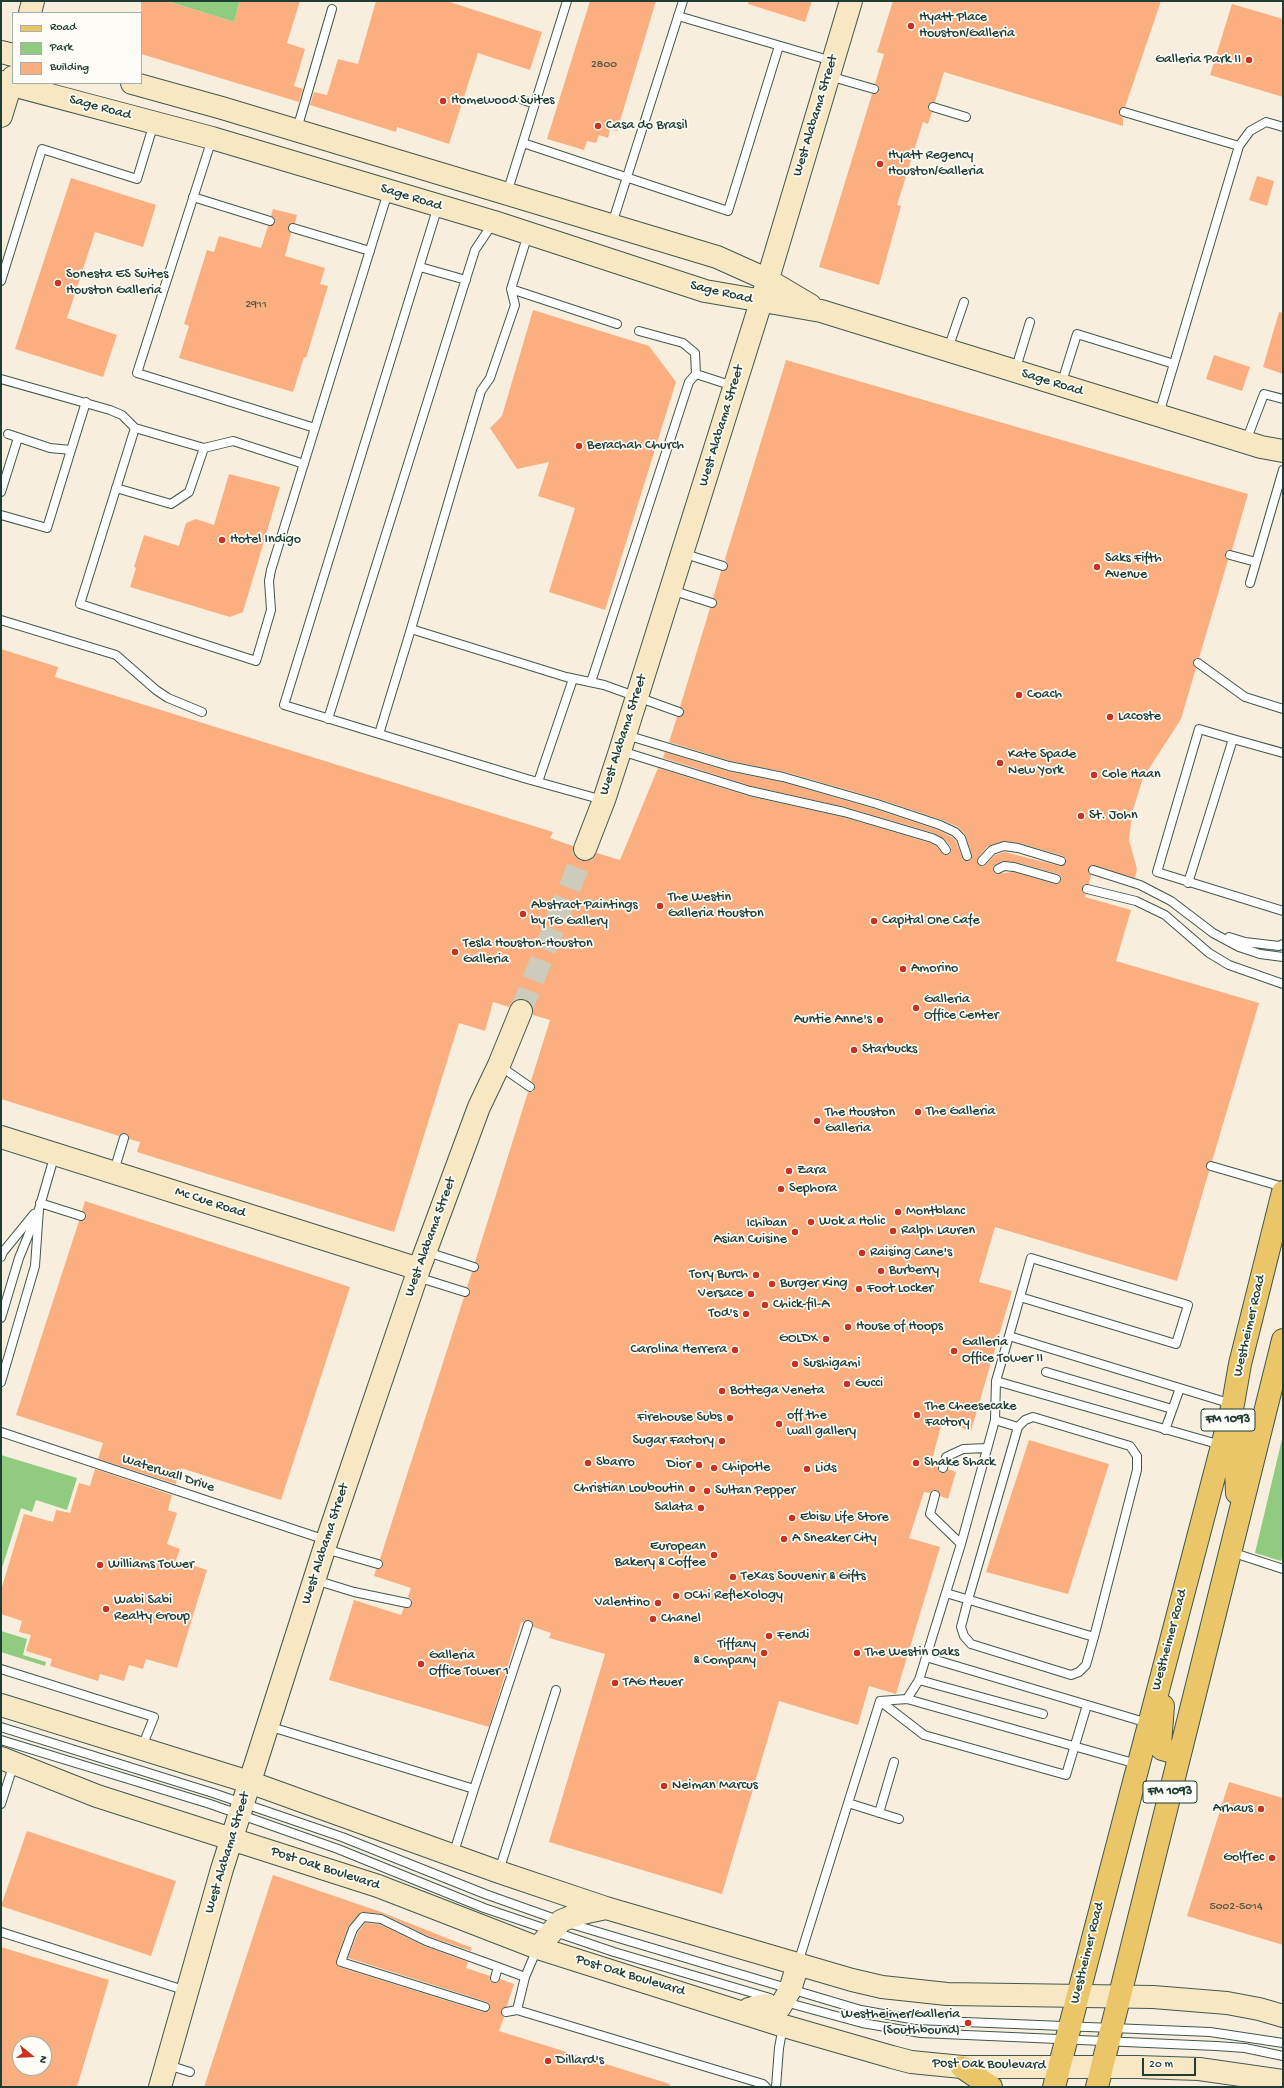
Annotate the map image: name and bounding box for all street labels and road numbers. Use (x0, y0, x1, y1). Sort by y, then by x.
street label: West Alabama Street (790, 53, 842, 179)
street label: Sage Road (67, 92, 133, 124)
street label: Sage Road (378, 181, 444, 215)
street label: Sage Road (688, 278, 754, 308)
street label: West Alabama Street (696, 363, 748, 489)
street label: Sage Road (1019, 366, 1085, 400)
street label: West Alabama Street (597, 673, 651, 797)
street label: West Alabama Street (402, 1175, 460, 1299)
street label: Mc Cue Road (173, 1184, 247, 1222)
street label: Westheimer Road (1230, 1274, 1270, 1378)
road number: FM 1093 (1201, 1409, 1255, 1431)
street label: Waterwall Drive (120, 1451, 216, 1497)
street label: West Alabama Street (299, 1482, 353, 1606)
street label: Westheimer Road (1148, 1588, 1192, 1692)
road number: FM 1093 (1143, 1781, 1197, 1803)
street label: West Alabama Street (202, 1790, 254, 1916)
street label: Post Oak Boulevard (269, 1843, 381, 1895)
street label: Westheimer Road (1067, 1901, 1109, 2005)
street label: Post Oak Boulevard (573, 1951, 687, 2001)
street label: Post Oak Boulevard (932, 2056, 1046, 2074)

